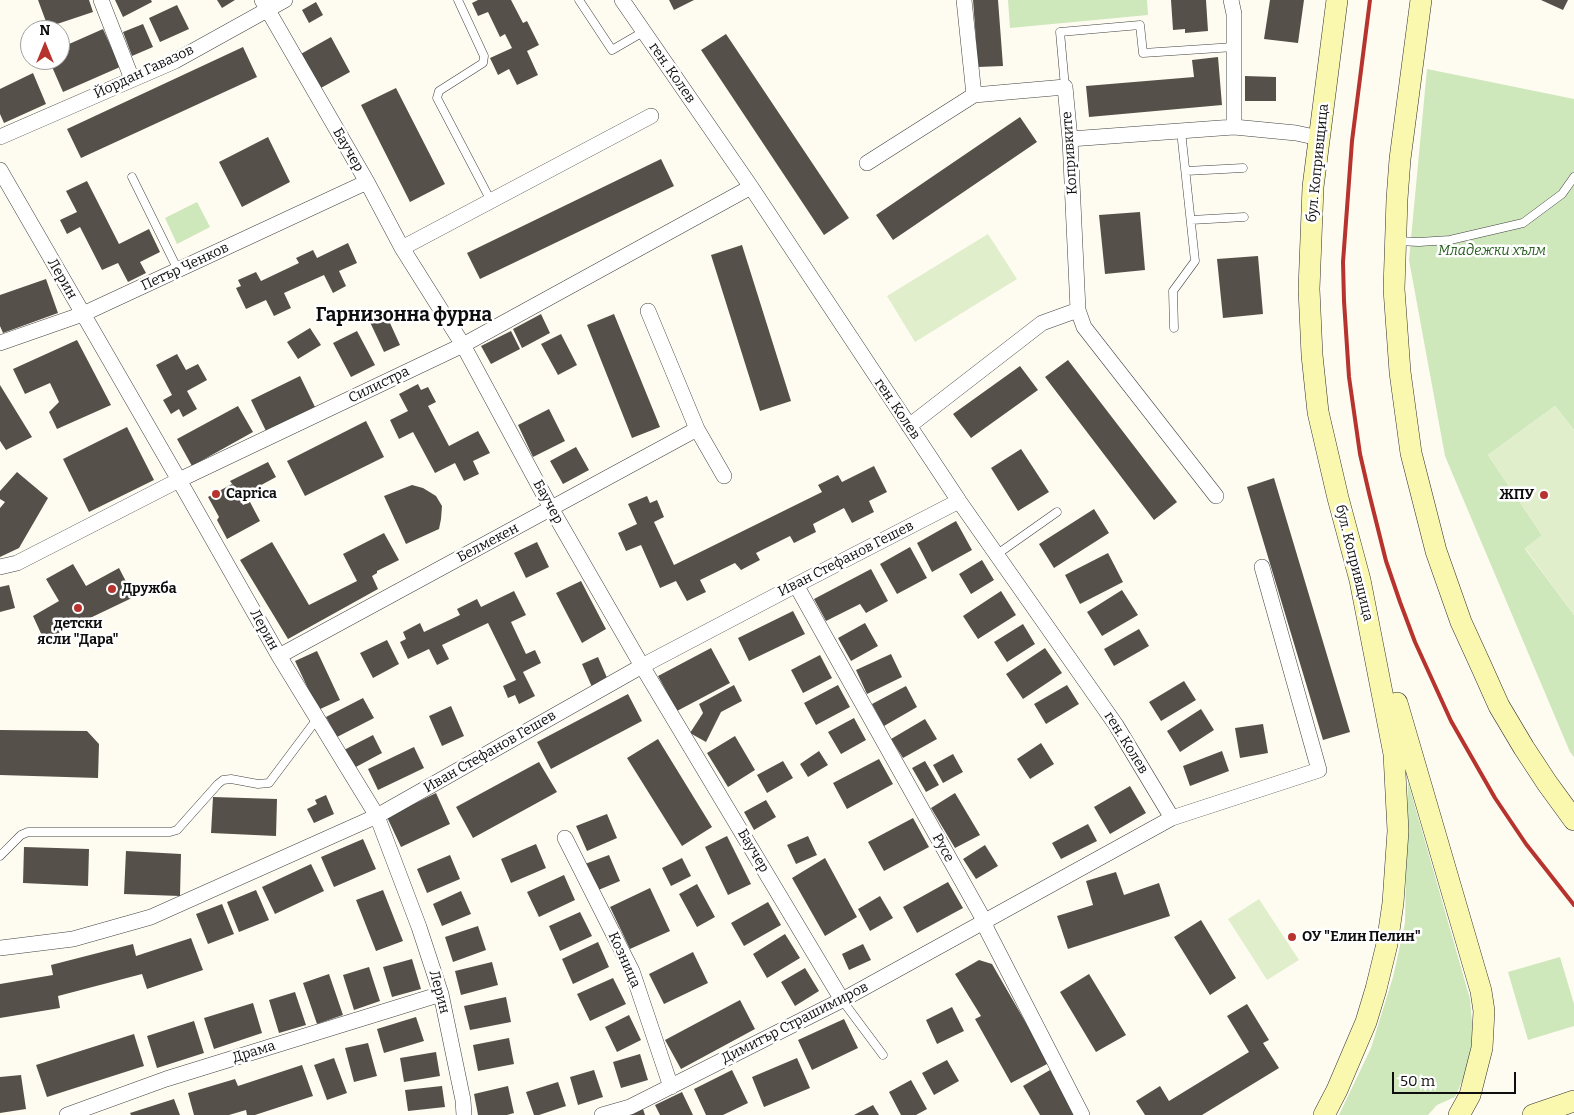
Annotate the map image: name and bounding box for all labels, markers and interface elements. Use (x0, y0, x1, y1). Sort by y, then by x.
north arrow (20, 20, 70, 70)
text: N (40, 22, 50, 39)
street label: ген. Колев (645, 39, 699, 107)
street label: Йордан Гавазов (91, 41, 197, 103)
street label: бул. Копривщица (1303, 103, 1333, 223)
street label: Копривките (1059, 111, 1081, 195)
street label: Баучер (329, 125, 367, 175)
street label: Петър Ченков (139, 239, 231, 295)
park label: Младежки хълм (1438, 243, 1546, 259)
street label: Лерин (44, 256, 80, 302)
district label: Гарнизонна фурна (316, 305, 492, 327)
street label: Силистра (346, 363, 412, 407)
street label: ген. Колев (870, 375, 924, 443)
street label: Баучер (529, 477, 567, 527)
place label: Caprica (226, 486, 277, 502)
place label: ЖПУ (1499, 487, 1534, 503)
marker: Caprica (210, 488, 222, 500)
marker: ЖПУ (1538, 489, 1550, 501)
street label: бул. Копривщица (1331, 503, 1377, 623)
street label: Иван Стефанов Гешев (775, 517, 917, 601)
street label: Белмекен (454, 520, 522, 566)
place label: Дружба (122, 581, 177, 597)
marker: Дружба (106, 583, 118, 595)
marker: детски ясли "Дара" (72, 602, 84, 614)
street label: Лерин (246, 607, 282, 653)
place label: детски ясли "Дара" (37, 616, 119, 648)
street label: Иван Стефанов Гешев (421, 707, 559, 797)
street label: ген. Колев (1100, 709, 1152, 777)
street label: Баучер (734, 826, 772, 876)
street label: Русе (928, 831, 958, 865)
street label: Козница (604, 929, 644, 991)
place label: ОУ "Елин Пелин" (1302, 929, 1421, 945)
marker: ОУ "Елин Пелин" (1286, 931, 1298, 943)
street label: Лерин (425, 968, 453, 1016)
street label: Димитър Страшимиров (719, 979, 871, 1067)
street label: Драма (231, 1038, 277, 1066)
scale bar (1394, 1062, 1518, 1094)
text: 50 m (1400, 1072, 1435, 1090)

